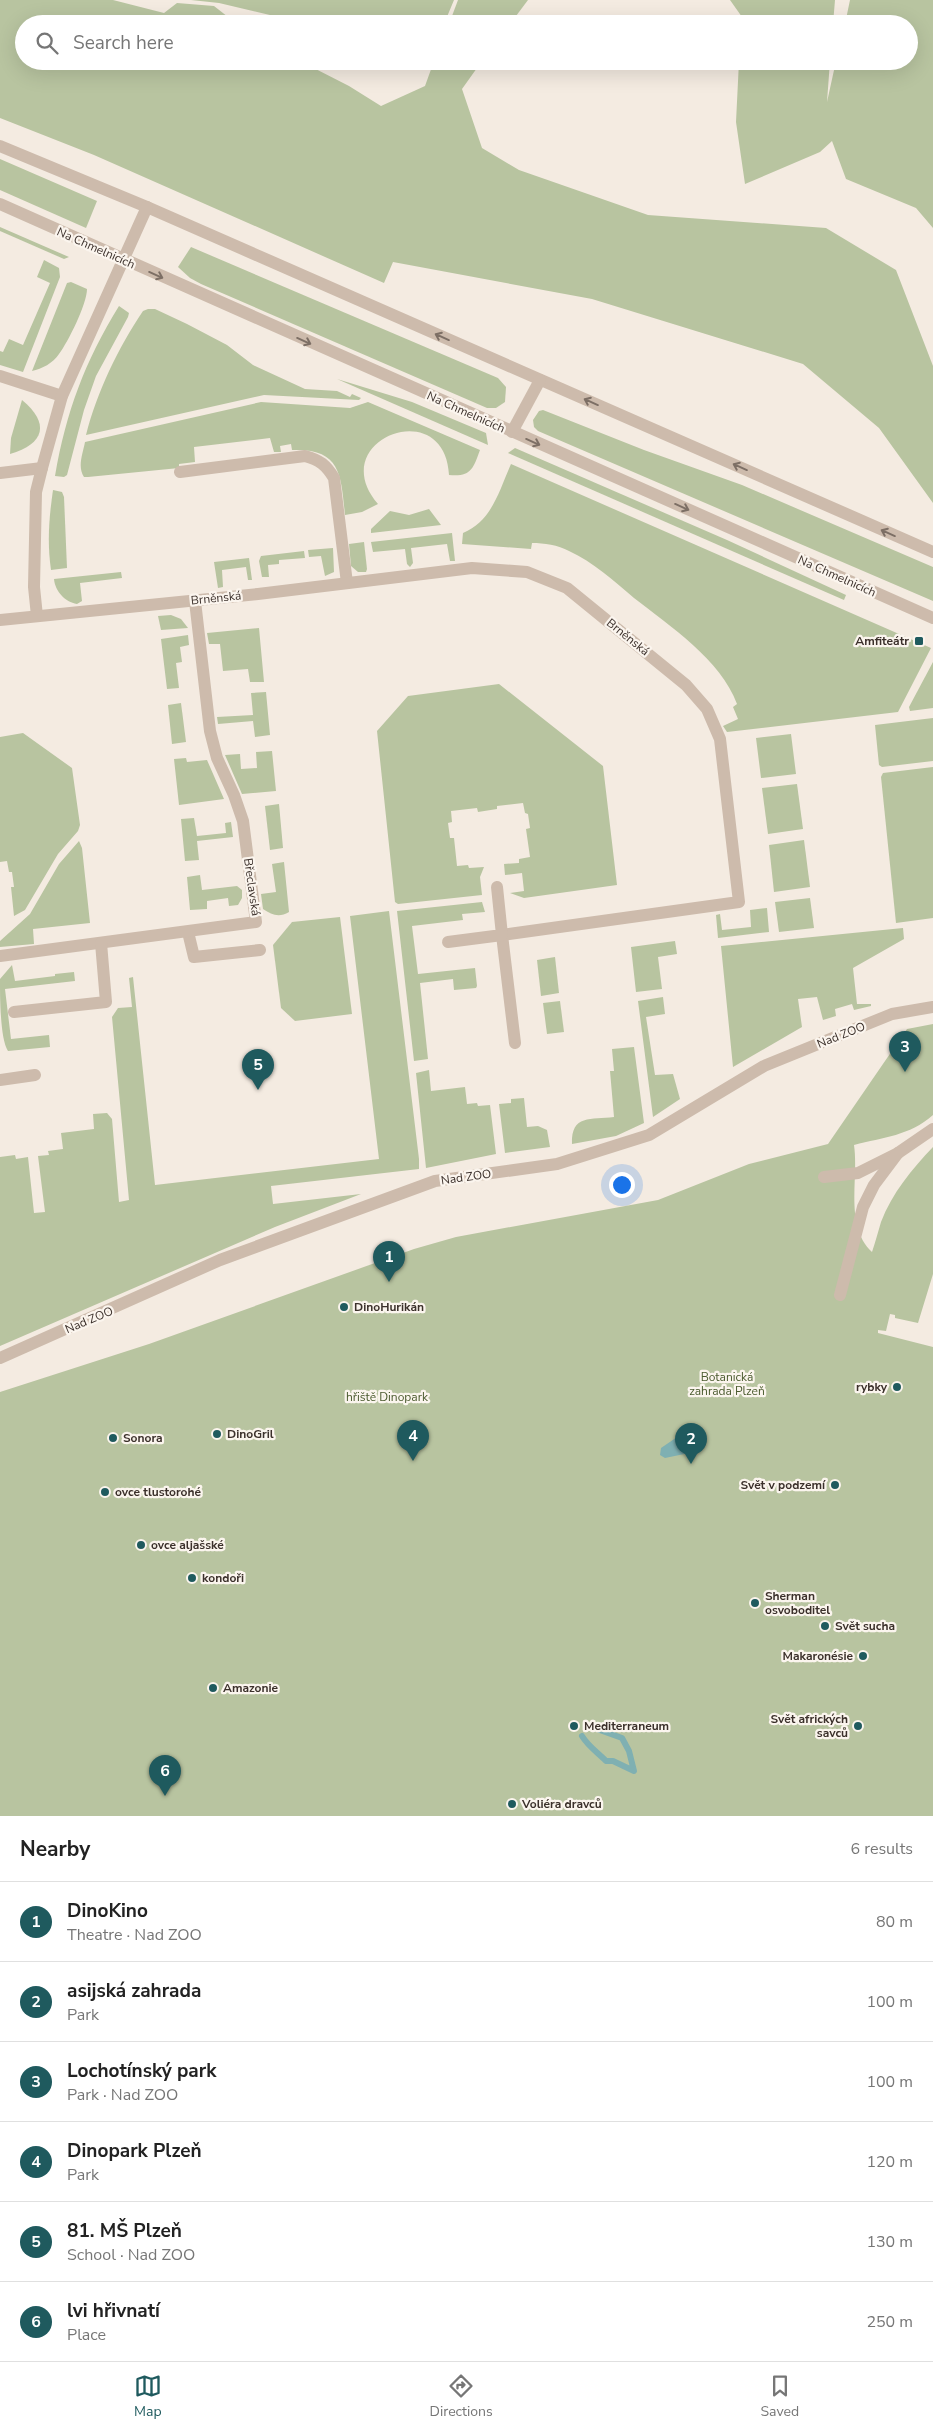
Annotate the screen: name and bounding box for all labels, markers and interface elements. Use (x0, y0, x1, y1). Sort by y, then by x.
search box (15, 15, 918, 70)
icon: search (33, 29, 61, 57)
text: Search here (73, 30, 174, 56)
street label: Na Chmelnicích (54, 224, 138, 272)
one-way arrow (148, 271, 163, 281)
one-way arrow (435, 331, 450, 341)
one-way arrow (296, 337, 311, 347)
street label: Na Chmelnicích (424, 388, 508, 436)
one-way arrow (584, 396, 599, 406)
one-way arrow (525, 437, 540, 447)
one-way arrow (733, 462, 748, 472)
one-way arrow (674, 503, 689, 513)
one-way arrow (881, 527, 896, 537)
street label: Na Chmelnicích (795, 552, 879, 600)
street label: Brněnská (190, 587, 242, 609)
street label: Brněnská (603, 615, 653, 659)
place label: Amfiteátr (855, 633, 909, 649)
marker: Amfiteátr (913, 635, 925, 647)
street label: Břeclavská (240, 857, 264, 917)
street label: Nad ZOO (815, 1018, 867, 1052)
pin: 3 (889, 1031, 921, 1072)
pin: 5 (242, 1049, 274, 1090)
street label: Nad ZOO (440, 1166, 492, 1188)
your location (609, 1172, 635, 1198)
pin: 1 (373, 1241, 405, 1282)
place label: DinoHurikán (354, 1299, 424, 1315)
marker: DinoHurikán (338, 1301, 350, 1313)
street label: Nad ZOO (63, 1303, 115, 1337)
park label: Botanická zahrada Plzeň (689, 1369, 765, 1399)
place label: rybky (856, 1379, 888, 1395)
marker: rybky (891, 1381, 903, 1393)
park label: hřiště Dinopark (346, 1389, 429, 1405)
pin: 4 (397, 1420, 429, 1461)
pin: 2 (675, 1423, 707, 1464)
place label: DinoGril (227, 1426, 274, 1442)
marker: DinoGril (211, 1428, 223, 1440)
place label: Sonora (123, 1430, 163, 1446)
marker: Sonora (107, 1432, 119, 1444)
place label: Svět v podzemí (740, 1477, 826, 1493)
marker: Svět v podzemí (829, 1479, 841, 1491)
place label: ovce tlustorohé (115, 1484, 201, 1500)
marker: ovce tlustorohé (99, 1486, 111, 1498)
place label: ovce aljašské (151, 1537, 224, 1553)
marker: ovce aljašské (135, 1539, 147, 1551)
place label: kondoři (202, 1570, 244, 1586)
marker: kondoři (186, 1572, 198, 1584)
place label: Sherman osvoboditel (765, 1588, 830, 1618)
marker: Sherman osvoboditel (749, 1597, 761, 1609)
place label: Svět sucha (835, 1618, 895, 1634)
marker: Svět sucha (819, 1620, 831, 1632)
place label: Makaronésie (783, 1648, 853, 1664)
marker: Makaronésie (857, 1650, 869, 1662)
place label: Amazonie (223, 1680, 279, 1696)
marker: Amazonie (207, 1682, 219, 1694)
place label: Svět afrických savců (771, 1711, 848, 1741)
place label: Mediterraneum (584, 1718, 669, 1734)
marker: Mediterraneum (568, 1720, 580, 1732)
marker: Svět afrických savců (852, 1720, 864, 1732)
pin: 6 (149, 1755, 181, 1796)
place label: Voliéra dravců (521, 1796, 602, 1812)
marker: Voliéra dravců (506, 1798, 518, 1810)
text: Nearby (20, 1835, 90, 1863)
text: 6 results (851, 1838, 913, 1860)
text: DinoKino (67, 1898, 148, 1924)
text: 1 (31, 1911, 41, 1933)
text: 80 m (876, 1911, 913, 1933)
text: Theatre · Nad ZOO (67, 1924, 202, 1946)
text: asijská zahrada (67, 1978, 201, 2004)
text: 2 (31, 1991, 41, 2013)
text: 100 m (866, 1991, 913, 2013)
text: Park (67, 2004, 99, 2026)
text: Lochotínský park (67, 2058, 216, 2084)
text: 3 (31, 2071, 41, 2093)
text: 100 m (866, 2071, 913, 2093)
text: Park · Nad ZOO (67, 2084, 178, 2106)
text: Dinopark Plzeň (67, 2138, 202, 2164)
text: 4 (31, 2151, 41, 2173)
text: 120 m (866, 2151, 913, 2173)
text: Park (67, 2164, 99, 2186)
text: 81. MŠ Plzeň (67, 2218, 182, 2244)
text: 5 (31, 2231, 41, 2253)
text: 130 m (866, 2231, 913, 2253)
text: School · Nad ZOO (67, 2244, 195, 2266)
text: lvi hřivnatí (67, 2298, 160, 2324)
text: 6 (31, 2311, 41, 2333)
text: 250 m (866, 2311, 913, 2333)
text: Place (67, 2324, 106, 2346)
tab: Map (134, 2372, 162, 2421)
tab: Directions (430, 2372, 493, 2421)
tab: Saved (760, 2372, 799, 2421)

